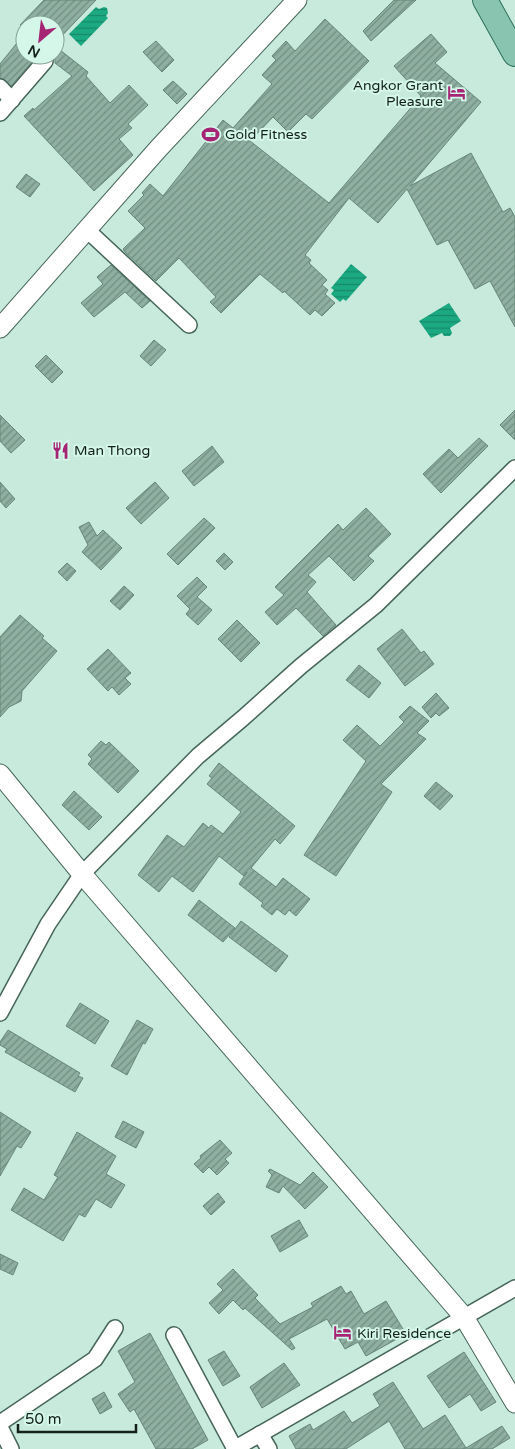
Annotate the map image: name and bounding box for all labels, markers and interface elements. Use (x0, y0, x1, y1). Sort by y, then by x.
north arrow (15, 15, 65, 65)
text: N (25, 41, 43, 61)
place label: Angkor Grant Pleasure (353, 77, 444, 110)
hotel icon: Angkor Grant Pleasure (447, 83, 467, 103)
sports icon: Gold Fitness (201, 124, 221, 144)
place label: Gold Fitness (225, 126, 307, 143)
restaurant icon: Man Thong (50, 440, 70, 460)
place label: Man Thong (74, 442, 150, 459)
hotel icon: Kiri Residence (333, 1323, 353, 1343)
place label: Kiri Residence (357, 1325, 451, 1342)
scale bar (18, 1402, 135, 1434)
text: 50 m (25, 1410, 62, 1428)

